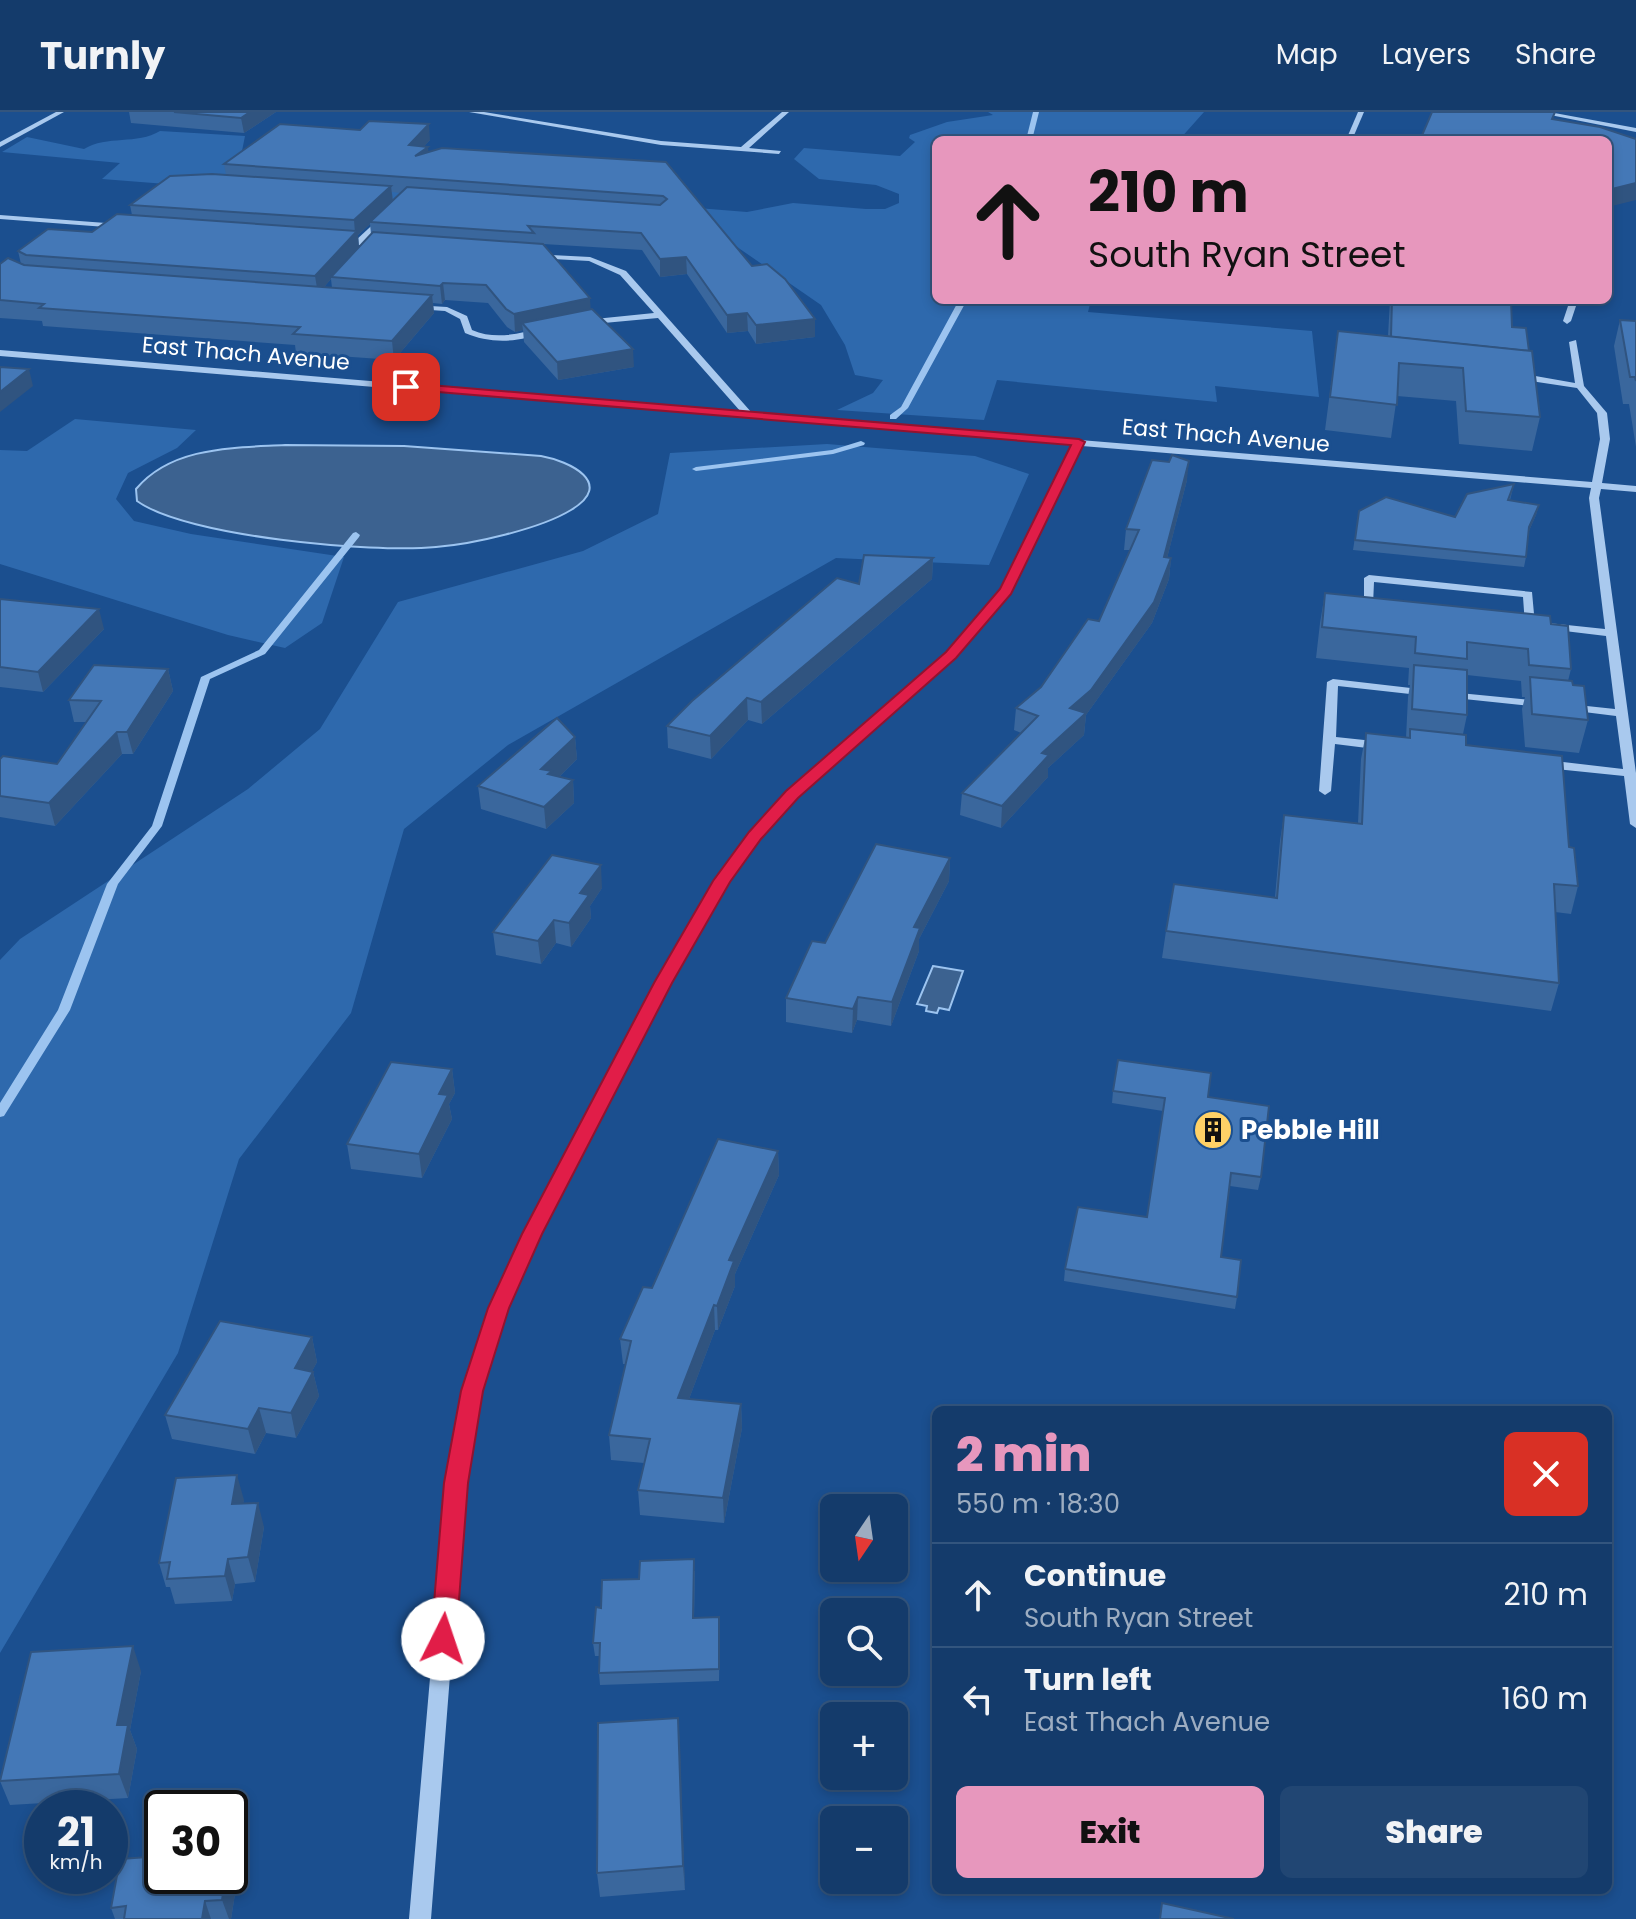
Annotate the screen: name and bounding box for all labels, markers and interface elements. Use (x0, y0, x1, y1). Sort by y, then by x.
text: Turnly (40, 29, 165, 82)
text: Map (1276, 35, 1338, 74)
text: Layers (1382, 35, 1471, 74)
text: Share (1515, 35, 1596, 74)
text: 210 m (1088, 153, 1249, 232)
icon: ahead (956, 168, 1060, 272)
text: South Ryan Street (1088, 229, 1406, 280)
street label: East Thach Avenue (141, 329, 351, 378)
pin (372, 353, 440, 421)
icon: arrive (384, 365, 428, 409)
street label: East Thach Avenue (1121, 411, 1331, 460)
building icon: Pebble Hill (1192, 1109, 1234, 1151)
place label: Pebble Hill (1241, 1112, 1380, 1148)
text: 2 min (956, 1421, 1091, 1488)
button: close (1504, 1432, 1588, 1516)
text: 550 m · 18:30 (956, 1486, 1120, 1522)
north arrow (820, 1494, 908, 1582)
map controls (820, 1494, 908, 1894)
text: Continue (1024, 1554, 1166, 1597)
icon: ahead (956, 1573, 1000, 1617)
text: 210 m (1503, 1573, 1588, 1616)
position arrow (401, 1597, 485, 1681)
button: search (820, 1598, 908, 1686)
text: South Ryan Street (1024, 1600, 1253, 1636)
text: Turn left (1024, 1658, 1152, 1701)
icon: left (956, 1677, 1000, 1721)
text: 160 m (1502, 1677, 1588, 1720)
button: + (820, 1702, 908, 1790)
text: East Thach Avenue (1024, 1704, 1270, 1740)
button: Exit (956, 1786, 1264, 1878)
button: Share (1280, 1786, 1588, 1878)
speed limit sign: 30 (144, 1790, 248, 1894)
text: 21 (57, 1804, 95, 1860)
button: − (820, 1806, 908, 1894)
text: km/h (49, 1848, 103, 1876)

